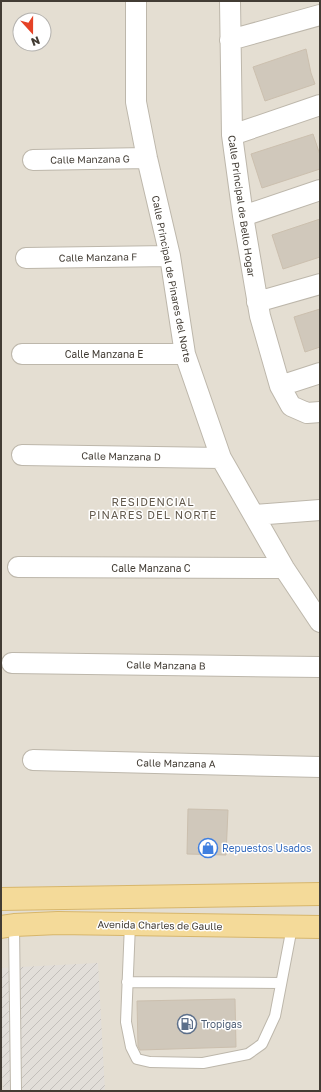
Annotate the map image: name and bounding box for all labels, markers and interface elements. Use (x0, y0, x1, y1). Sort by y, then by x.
north arrow (12, 12, 52, 52)
text: N (30, 34, 42, 49)
street label: Calle Principal de Bello Hogar (226, 134, 258, 278)
street label: Calle Manzana G (50, 152, 130, 166)
street label: Calle Principal de Pinares del Norte (150, 194, 194, 364)
street label: Calle Manzana F (59, 250, 137, 264)
street label: Calle Manzana E (65, 348, 143, 360)
street label: Calle Manzana D (81, 449, 161, 463)
district label: RESIDENCIAL PINARES DEL NORTE (89, 495, 217, 521)
street label: Calle Manzana C (111, 562, 191, 574)
street label: Calle Manzana B (126, 658, 206, 672)
street label: Calle Manzana A (136, 756, 216, 770)
shop icon: Repuestos Usados (197, 837, 219, 859)
place label: Repuestos Usados (222, 842, 311, 854)
street label: Avenida Charles de Gaulle (97, 918, 223, 932)
fuel station icon: Tropigas (176, 1013, 198, 1035)
place label: Tropigas (201, 1018, 242, 1030)

